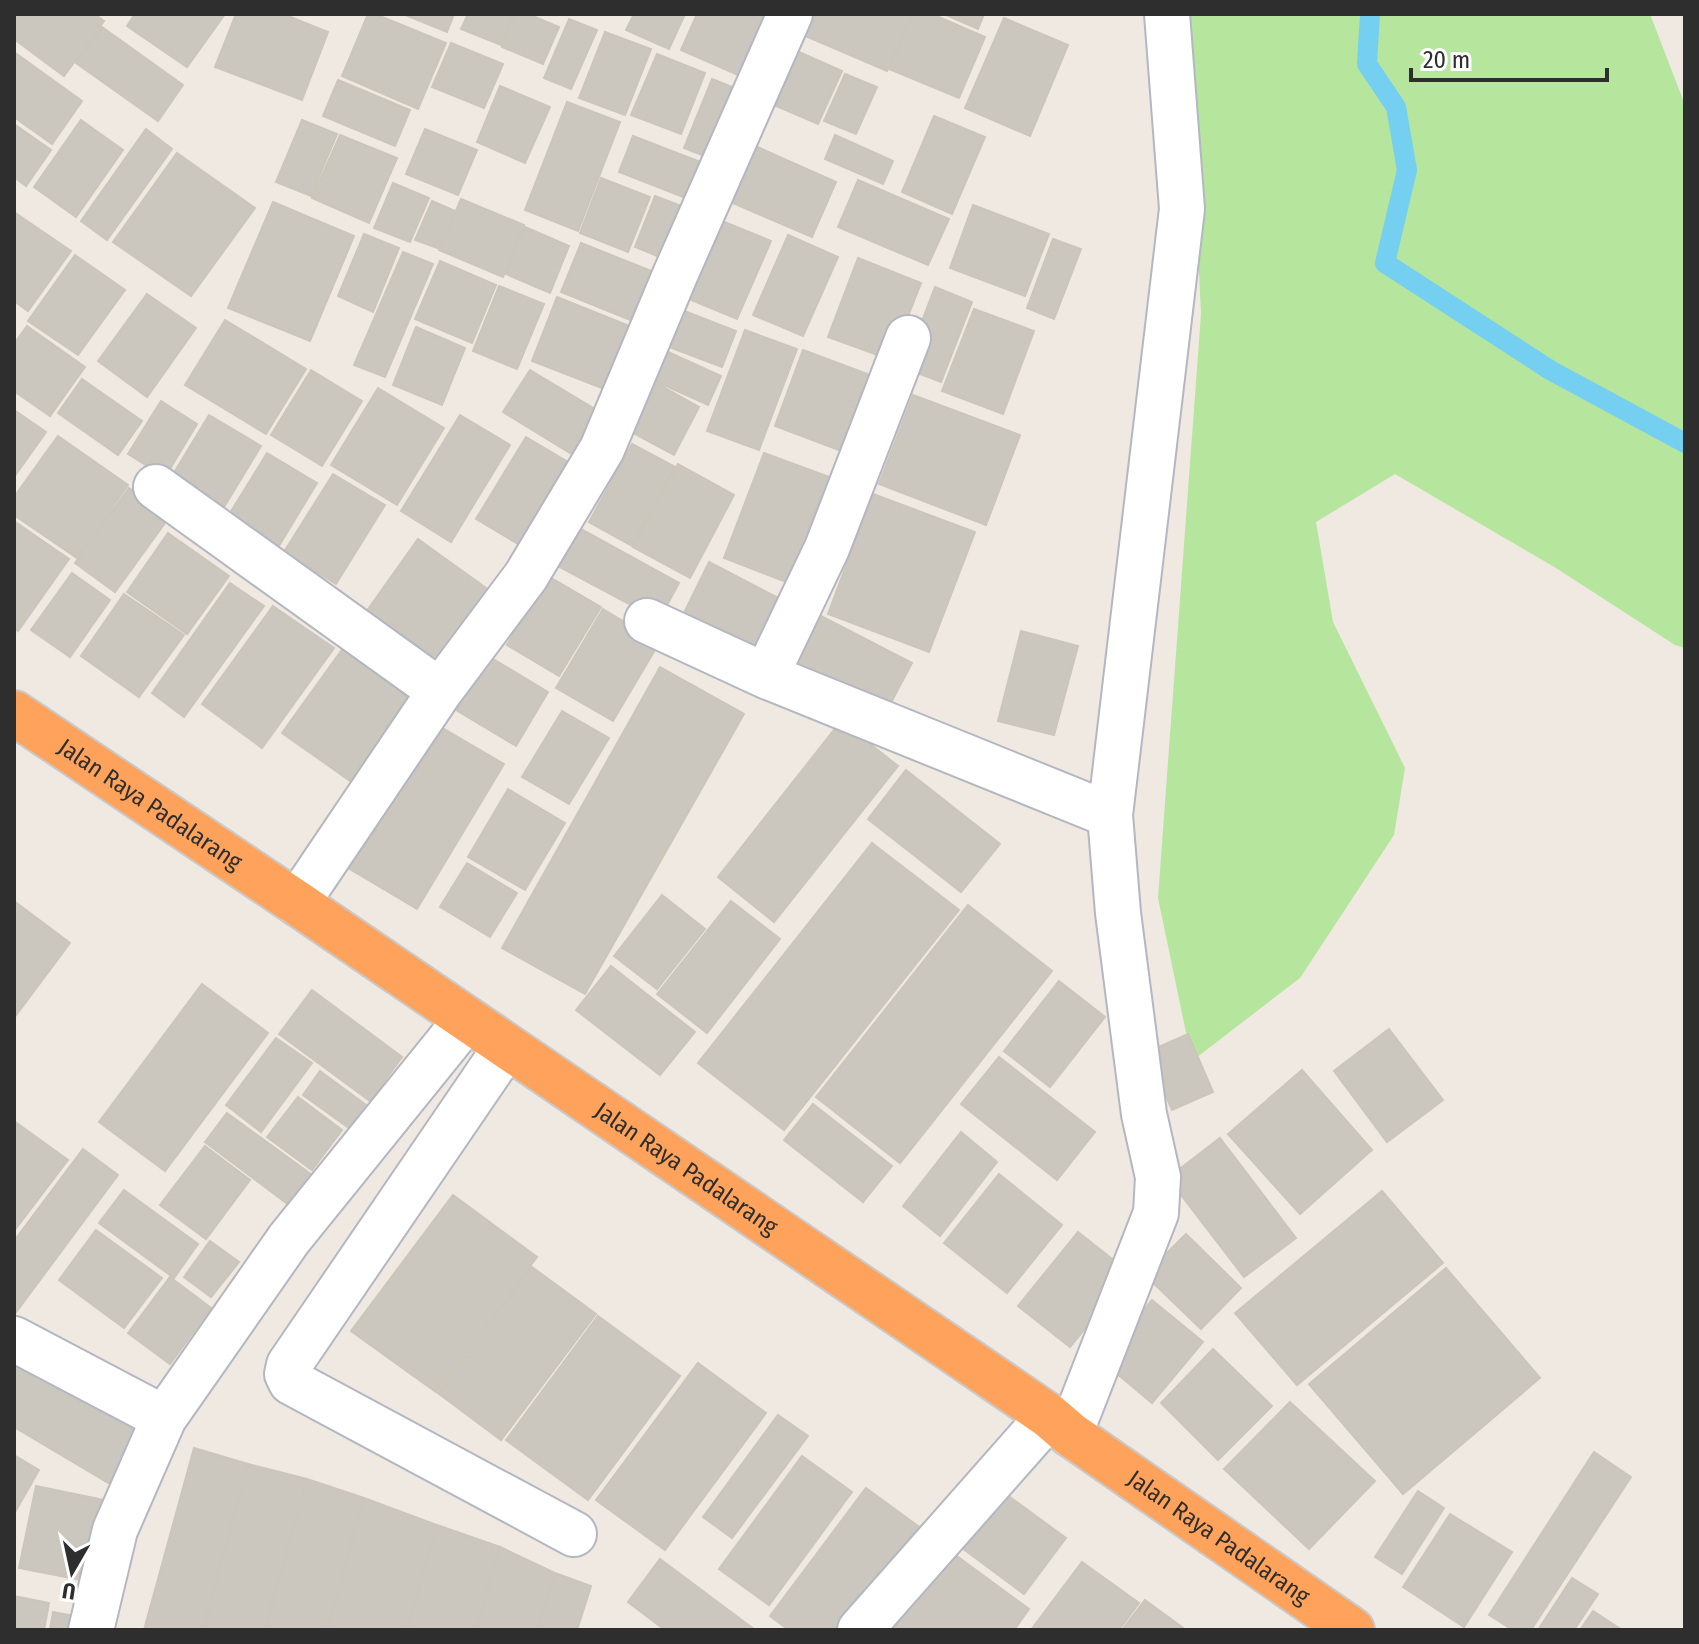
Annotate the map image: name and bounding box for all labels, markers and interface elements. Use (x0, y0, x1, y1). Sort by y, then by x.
scale bar (1411, 32, 1607, 82)
text: 20 m (1423, 46, 1470, 74)
street label: Jalan Raya Padalarang (53, 733, 248, 876)
street label: Jalan Raya Padalarang (589, 1096, 784, 1241)
street label: Jalan Raya Padalarang (1122, 1464, 1316, 1611)
north arrow (32, 1532, 112, 1612)
text: U (60, 1577, 77, 1606)

